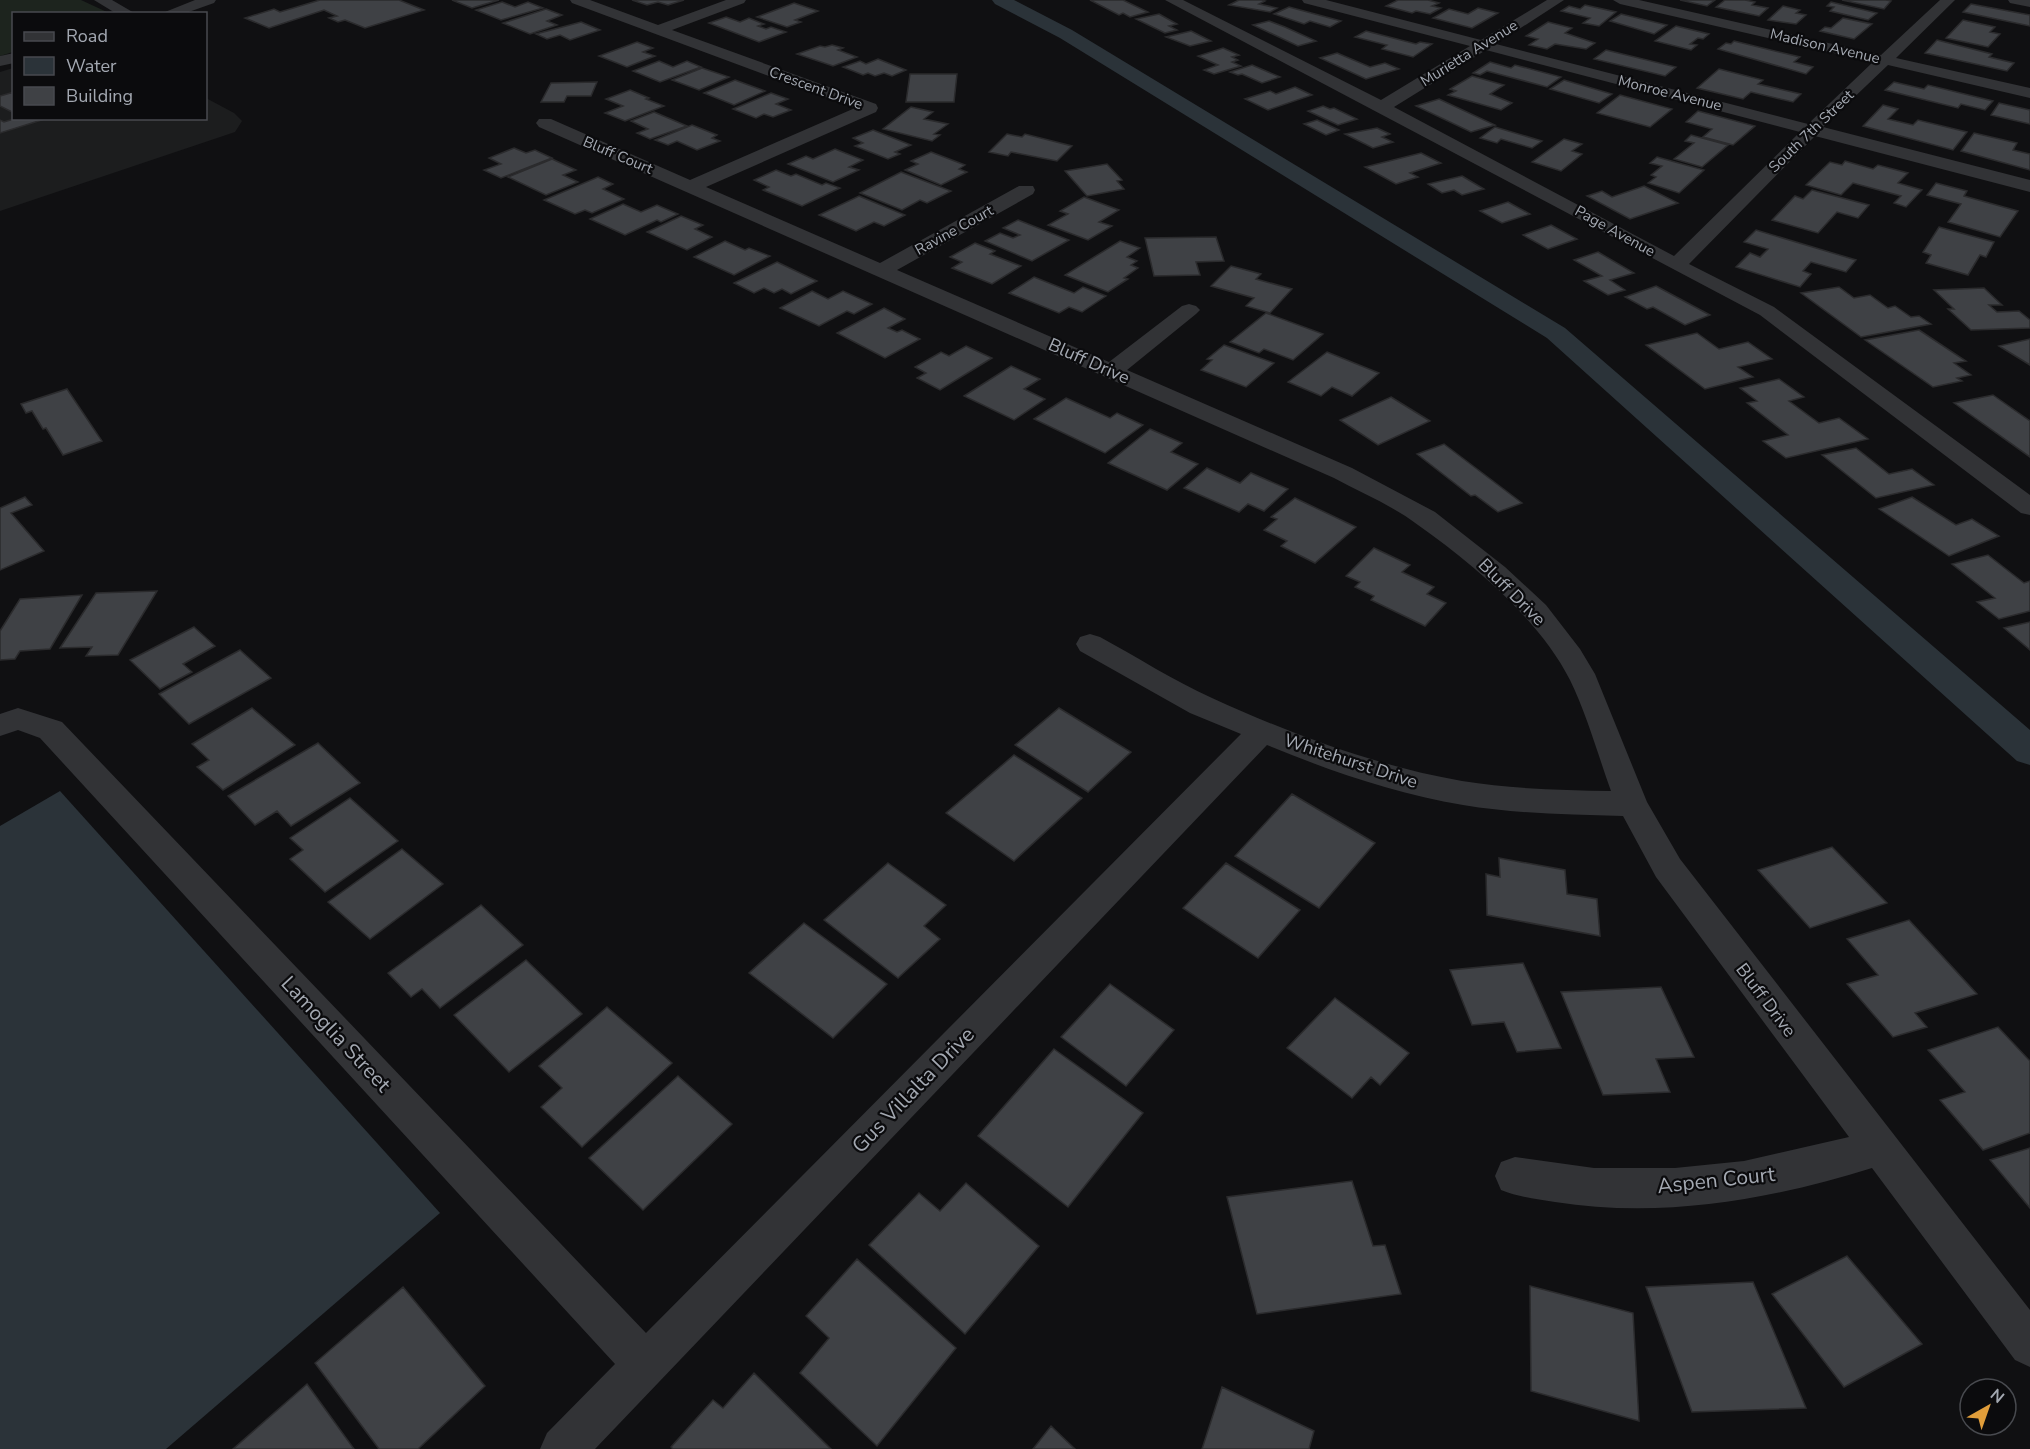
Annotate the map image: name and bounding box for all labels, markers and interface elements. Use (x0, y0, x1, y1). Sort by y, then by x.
legend (12, 12, 207, 120)
street label: Murietta Avenue (1417, 15, 1521, 91)
text: Road (66, 24, 108, 48)
street label: Madison Avenue (1768, 24, 1882, 68)
text: Water (66, 54, 117, 78)
street label: Crescent Drive (766, 62, 866, 114)
street label: Monroe Avenue (1616, 70, 1724, 116)
text: Building (66, 84, 133, 108)
street label: South 7th Street (1764, 85, 1858, 177)
street label: Bluff Court (580, 131, 657, 179)
street label: Ravine Court (911, 200, 997, 260)
street label: Page Avenue (1571, 201, 1659, 261)
street label: Bluff Drive (1045, 332, 1133, 390)
street label: Bluff Drive (1473, 553, 1551, 631)
street label: Whitehurst Drive (1281, 728, 1421, 794)
street label: Bluff Drive (1730, 958, 1802, 1042)
street label: Lamoglia Street (275, 970, 398, 1099)
street label: Gus Villalta Drive (846, 1021, 980, 1159)
street label: Aspen Court (1656, 1160, 1777, 1200)
north arrow (1958, 1377, 2018, 1437)
text: N (1985, 1384, 2009, 1409)

